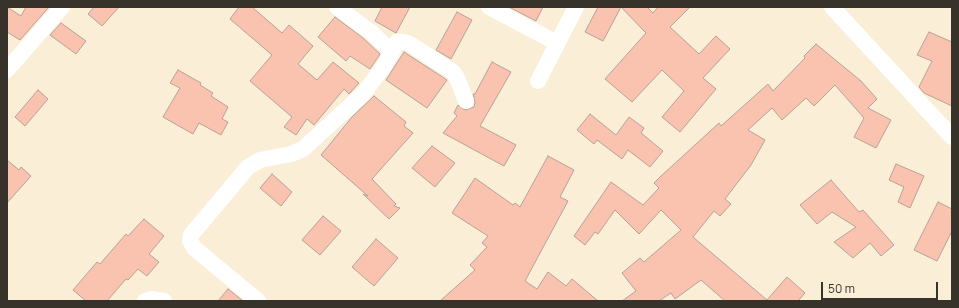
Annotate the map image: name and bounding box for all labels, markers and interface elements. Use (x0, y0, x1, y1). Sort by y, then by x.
scale bar (823, 274, 940, 300)
text: 50 m (828, 280, 855, 297)

